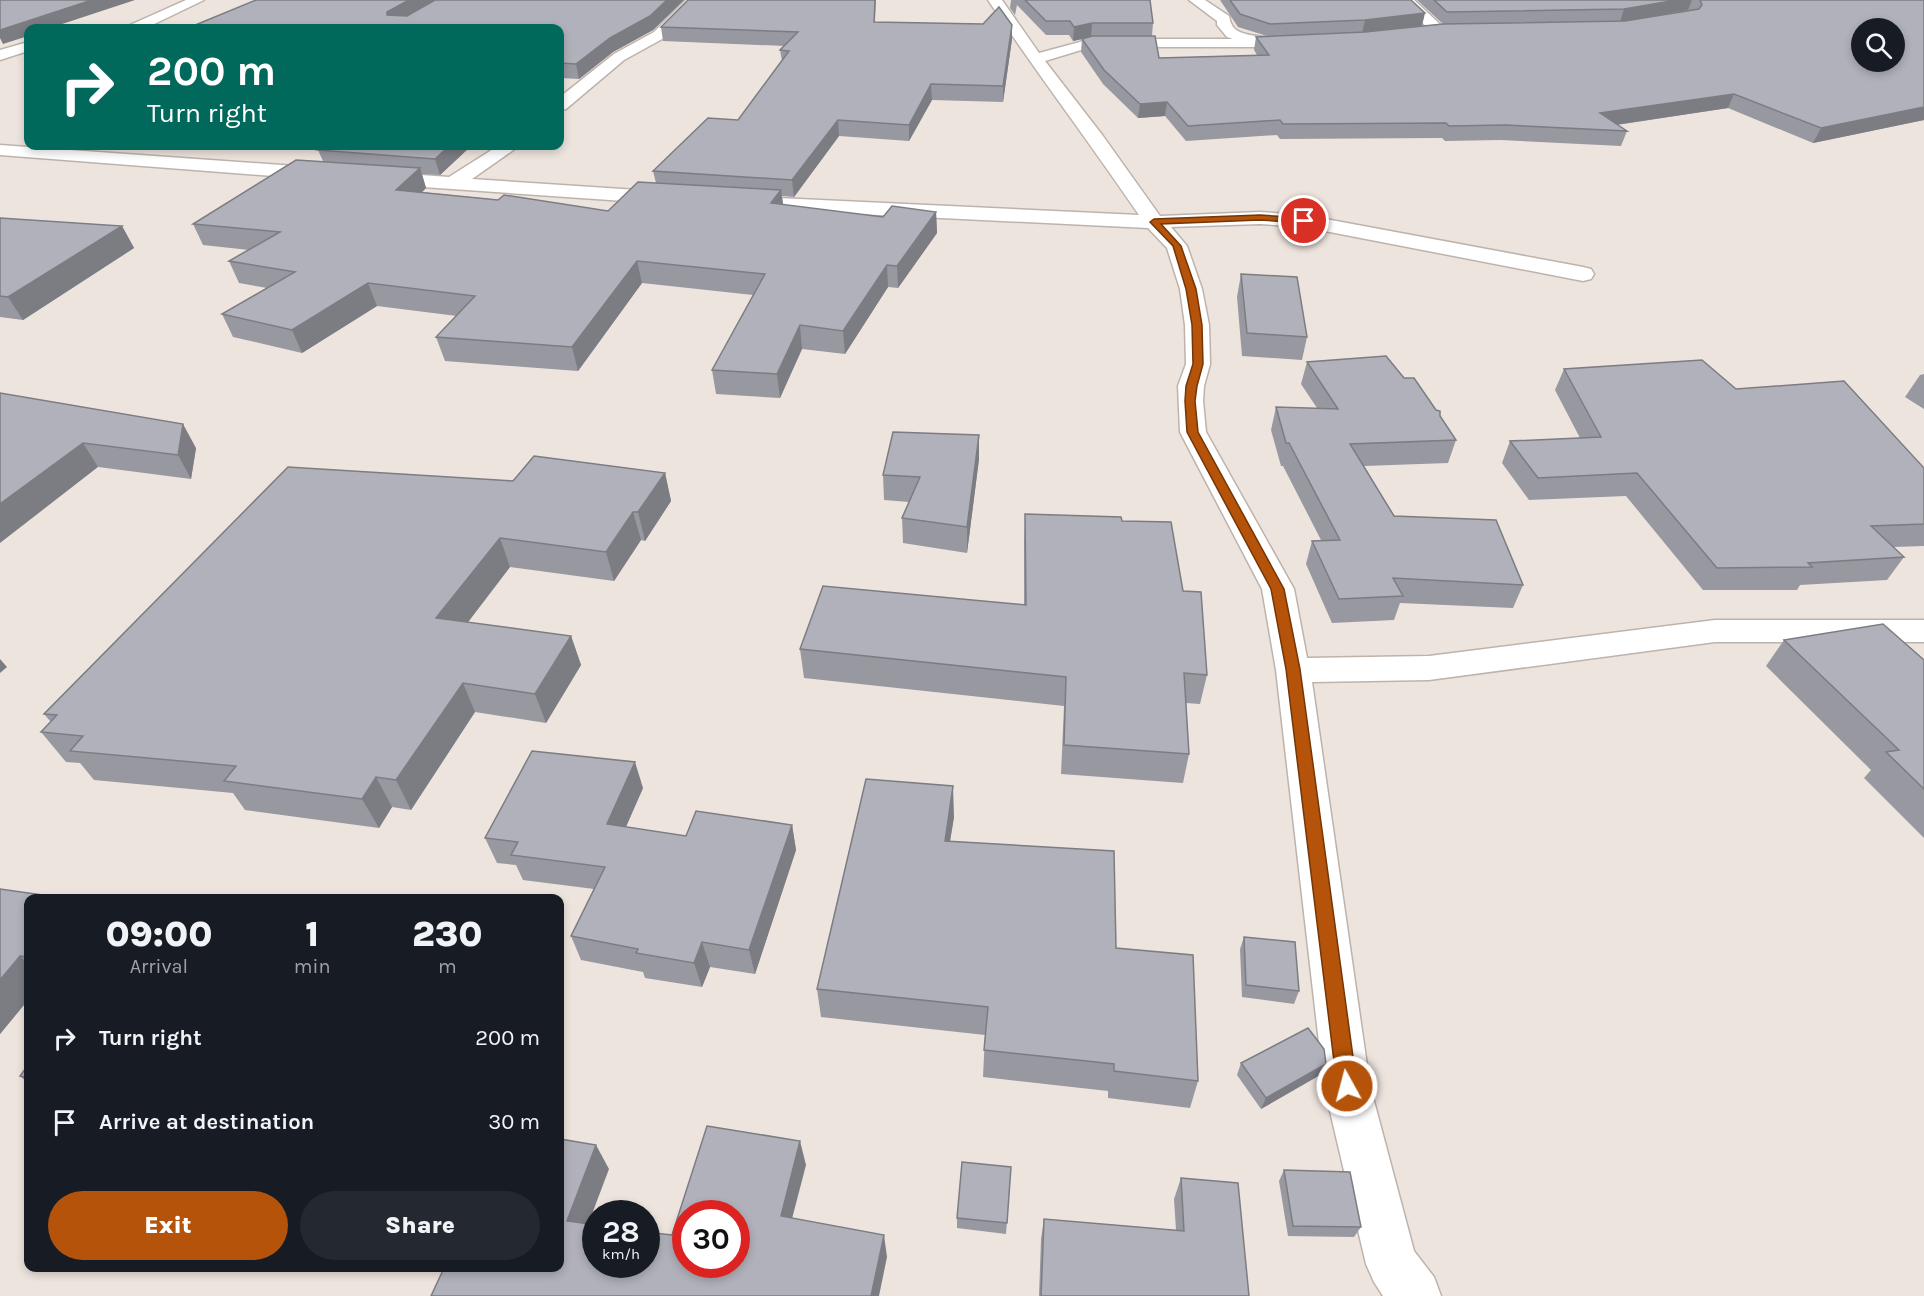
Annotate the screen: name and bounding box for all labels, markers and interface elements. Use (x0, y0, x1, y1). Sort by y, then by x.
map controls (1851, 18, 1905, 72)
button: search (1851, 18, 1905, 72)
text: 200 m (147, 46, 276, 96)
icon: right (48, 48, 126, 126)
text: Turn right (147, 97, 267, 129)
pin (1278, 195, 1329, 246)
icon: arrive (1287, 204, 1320, 237)
text: 09:00 (105, 913, 212, 955)
text: 1 (305, 913, 319, 955)
text: 230 (412, 913, 483, 955)
text: Arrival (130, 955, 188, 978)
text: min (294, 955, 331, 978)
text: m (438, 955, 457, 978)
icon: right (48, 1022, 81, 1055)
text: Turn right (99, 1025, 202, 1051)
text: 200 m (475, 1025, 540, 1051)
position arrow (1315, 1054, 1379, 1118)
icon: arrive (48, 1106, 81, 1139)
text: Arrive at destination (99, 1109, 314, 1135)
text: 30 m (488, 1109, 540, 1135)
button: Exit (48, 1191, 288, 1260)
button: Share (300, 1191, 540, 1260)
speed limit sign: 30 (672, 1200, 750, 1278)
text: 28 (602, 1214, 640, 1250)
text: km/h (602, 1245, 640, 1263)

